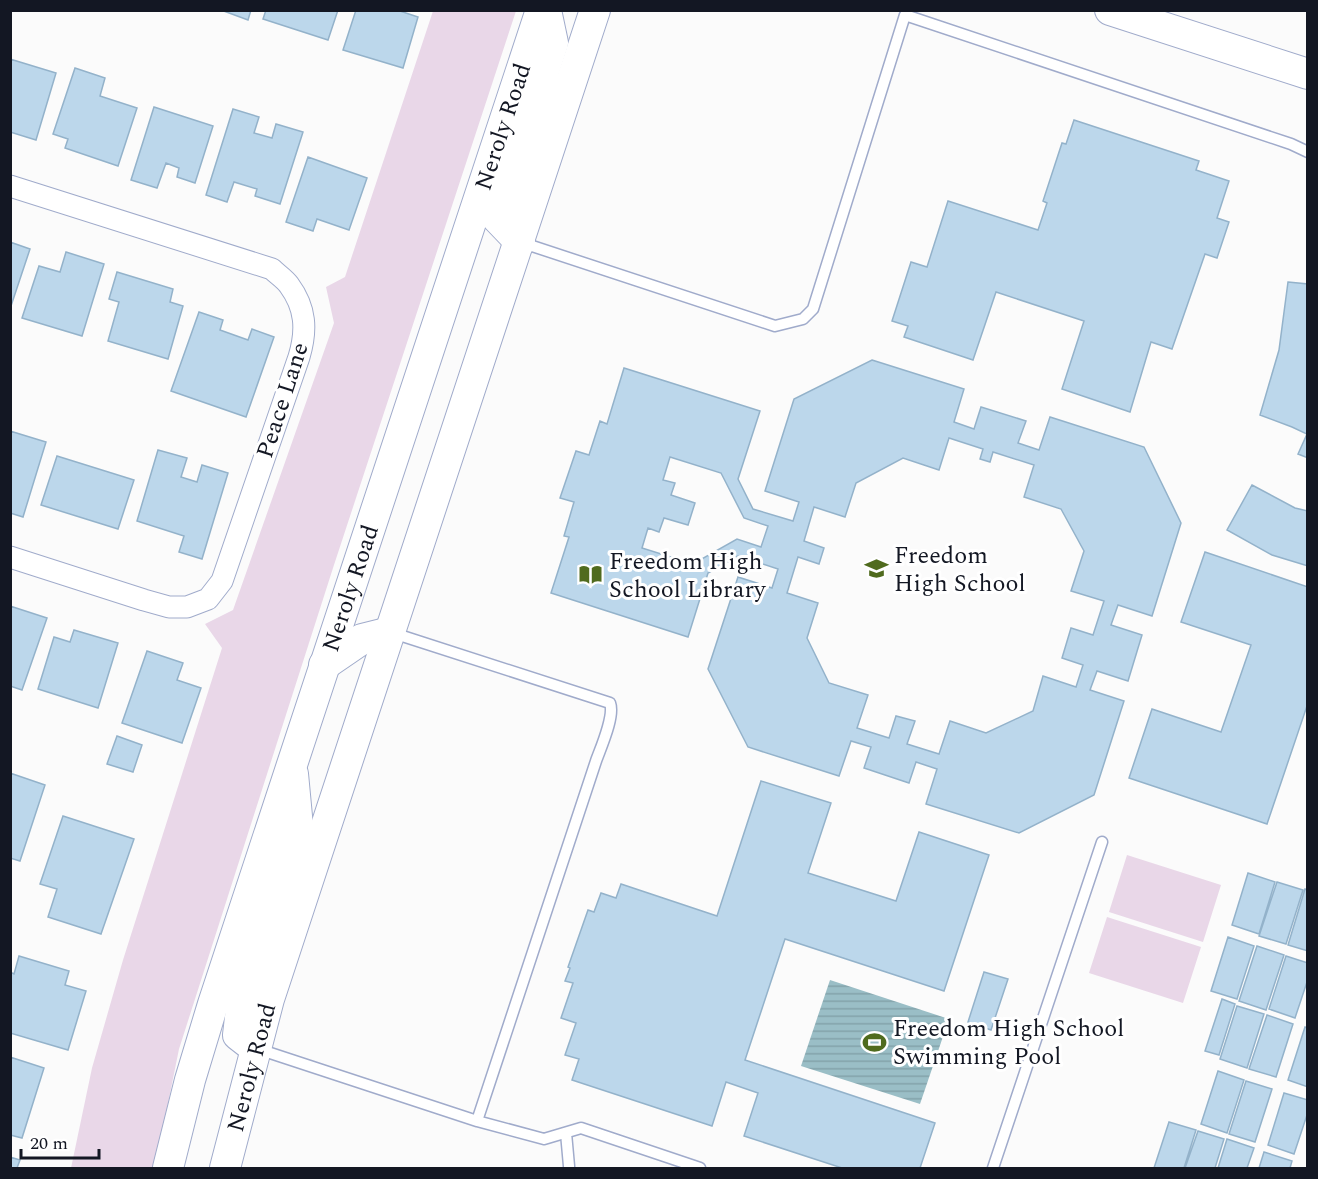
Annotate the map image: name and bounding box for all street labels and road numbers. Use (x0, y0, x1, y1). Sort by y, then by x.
street label: Neroly Road (466, 59, 541, 195)
street label: Peace Lane (247, 338, 319, 463)
street label: Neroly Road (313, 520, 389, 657)
street label: Neroly Road (218, 999, 286, 1136)

